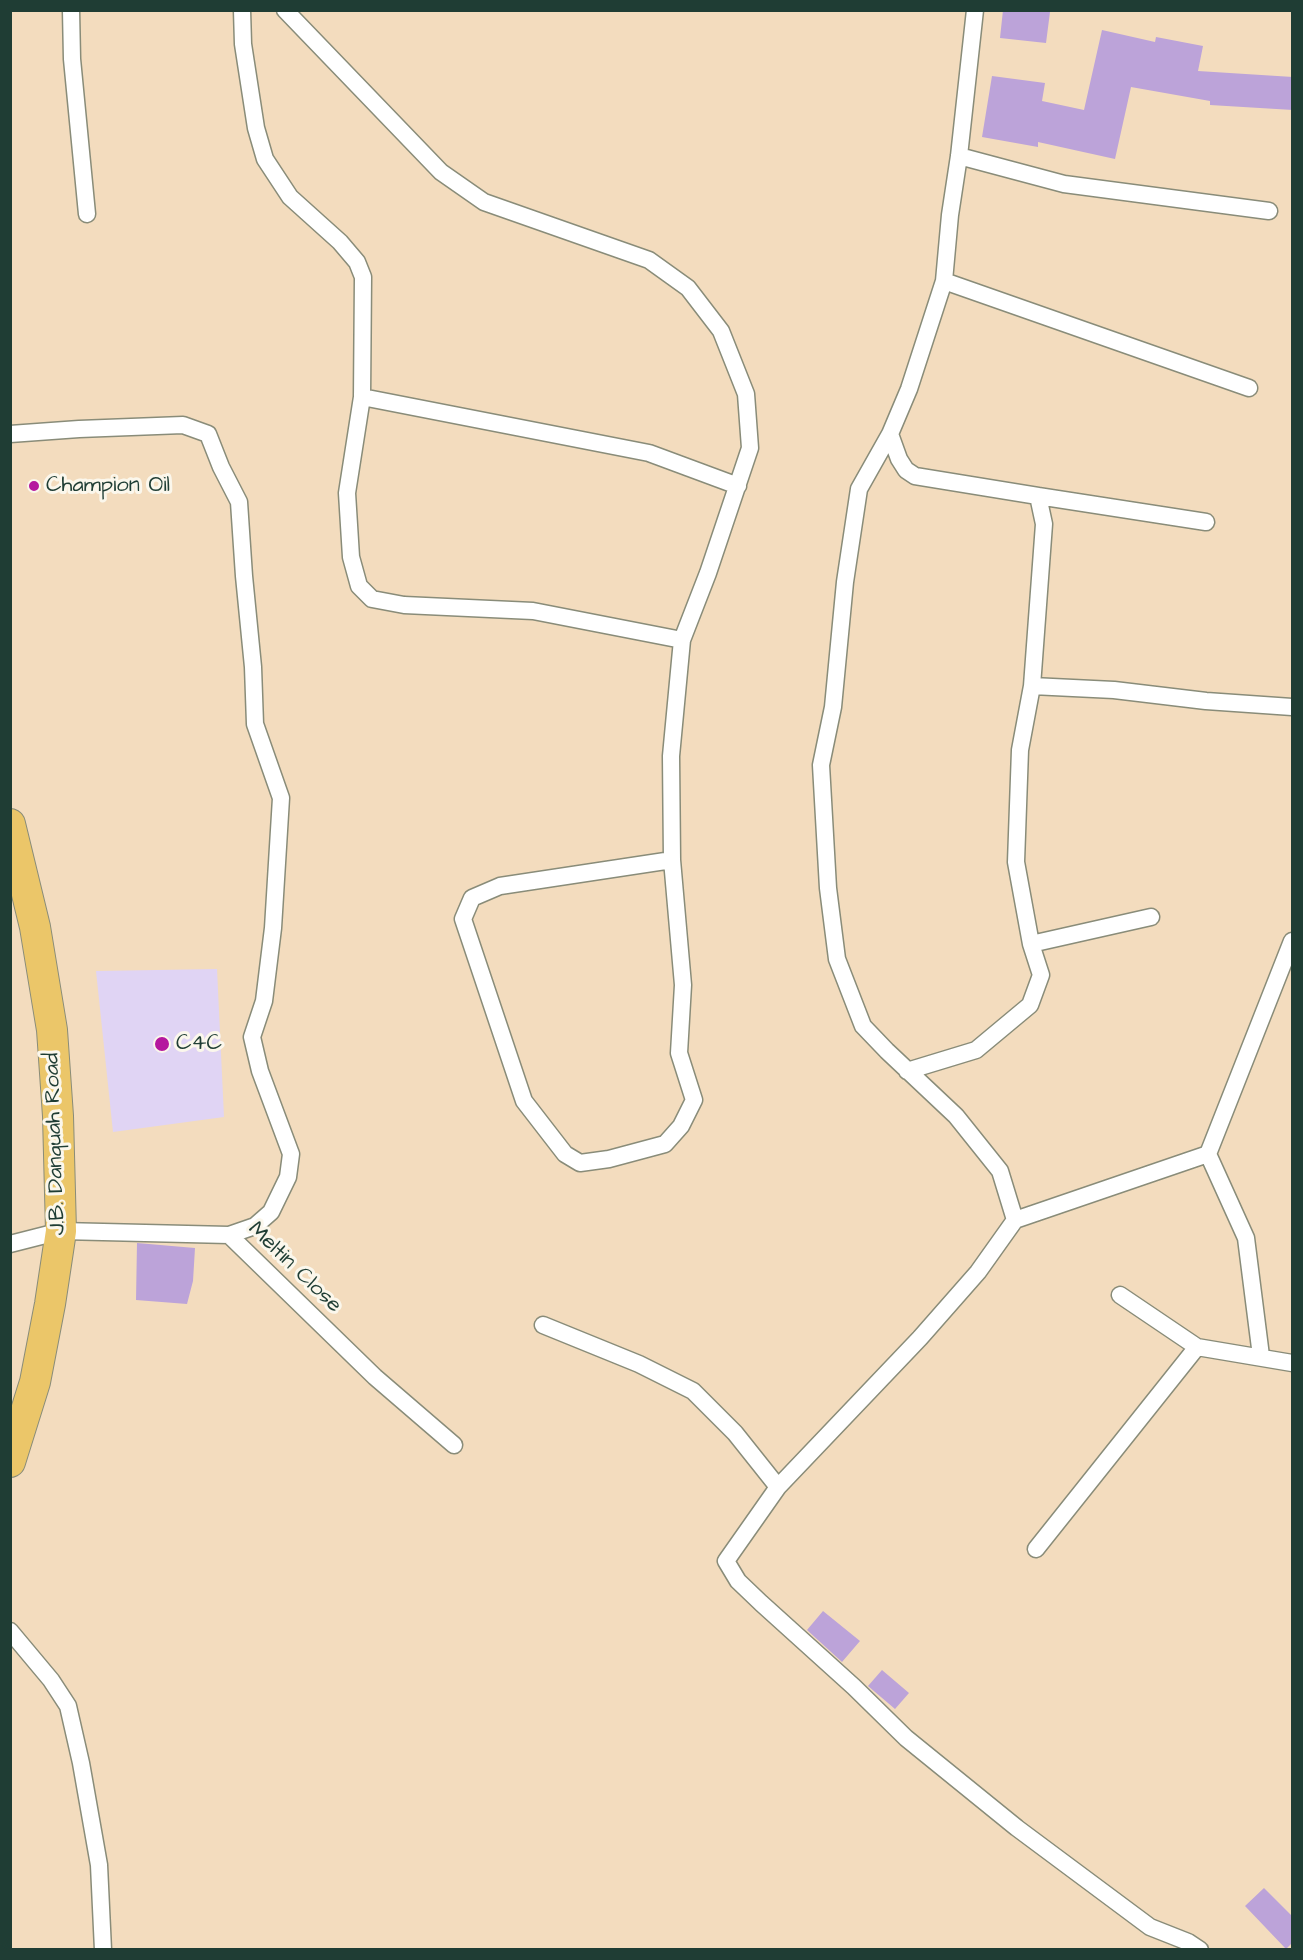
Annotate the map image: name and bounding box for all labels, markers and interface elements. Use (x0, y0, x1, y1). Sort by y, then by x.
place label: Champion Oil (46, 473, 170, 499)
marker: Champion Oil (27, 479, 41, 493)
place label: C4C (176, 1031, 222, 1057)
marker: C4C (153, 1035, 171, 1053)
street label: J.B. Danquah Road (40, 1052, 72, 1236)
street label: Meltin Close (242, 1217, 346, 1319)

